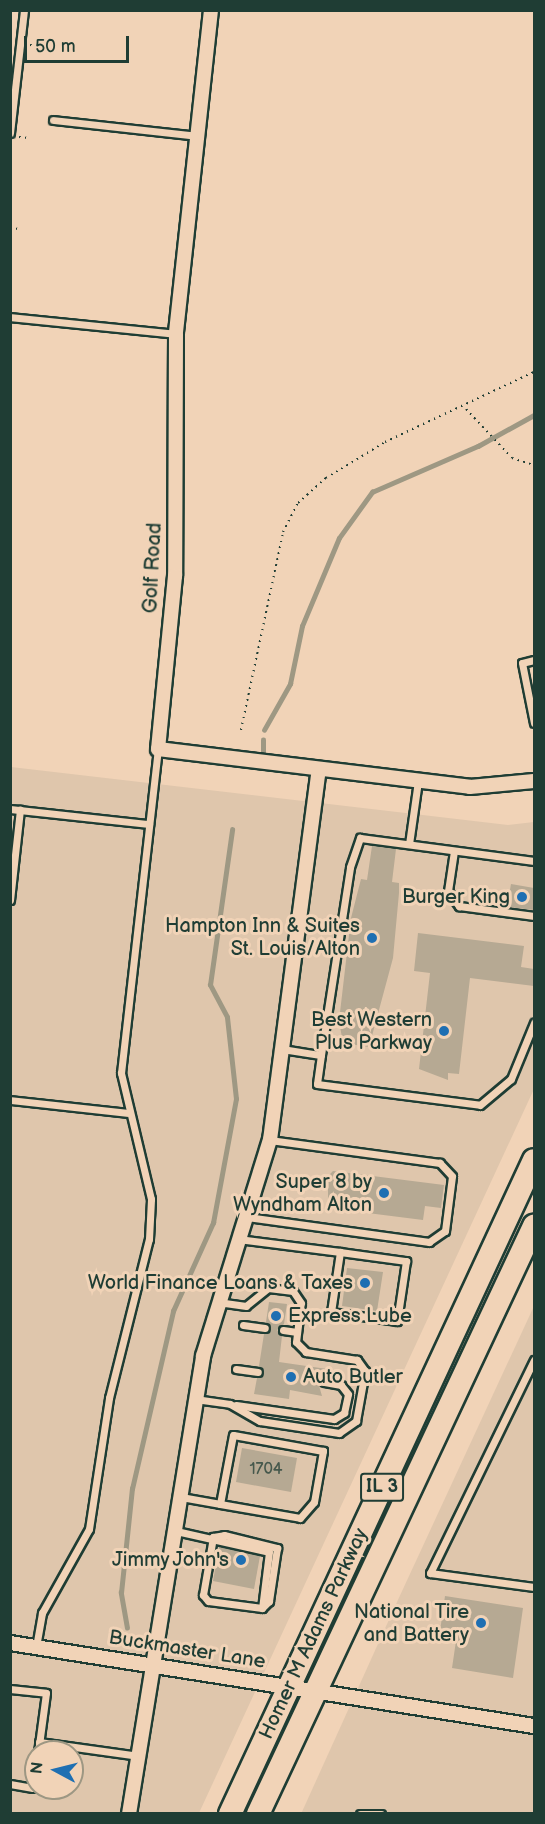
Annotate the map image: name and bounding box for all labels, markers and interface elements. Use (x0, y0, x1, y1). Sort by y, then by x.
scale bar (27, 24, 132, 62)
text: 50 m (35, 36, 76, 57)
street label: Golf Road (139, 522, 167, 614)
place label: Burger King (402, 885, 510, 909)
marker: Burger King (515, 890, 529, 904)
place label: Hampton Inn & Suites St. Louis/Alton (165, 915, 360, 962)
marker: Hampton Inn & Suites St. Louis/Alton (365, 931, 379, 945)
place label: Best Western Plus Parkway (310, 1008, 432, 1055)
marker: Best Western Plus Parkway (437, 1024, 451, 1038)
place label: Super 8 by Wyndham Alton (233, 1170, 372, 1217)
marker: Super 8 by Wyndham Alton (377, 1186, 391, 1200)
place label: World Finance Loans & Taxes (87, 1271, 353, 1295)
marker: World Finance Loans & Taxes (358, 1276, 372, 1290)
place label: Express Lube (288, 1304, 412, 1328)
marker: Express Lube (269, 1309, 283, 1323)
place label: Auto Butler (303, 1365, 403, 1389)
marker: Auto Butler (284, 1370, 298, 1384)
house number: 1704 (249, 1460, 283, 1480)
road number: IL 3 (360, 1472, 404, 1502)
street label: Homer M Adams Parkway (255, 1525, 373, 1743)
place label: Jimmy John's (110, 1548, 229, 1572)
marker: Jimmy John's (234, 1553, 248, 1567)
place label: National Tire and Battery (353, 1600, 469, 1647)
marker: National Tire and Battery (474, 1616, 488, 1630)
street label: Buckmaster Lane (107, 1626, 267, 1674)
north arrow (24, 1740, 84, 1800)
text: N (27, 1761, 48, 1775)

